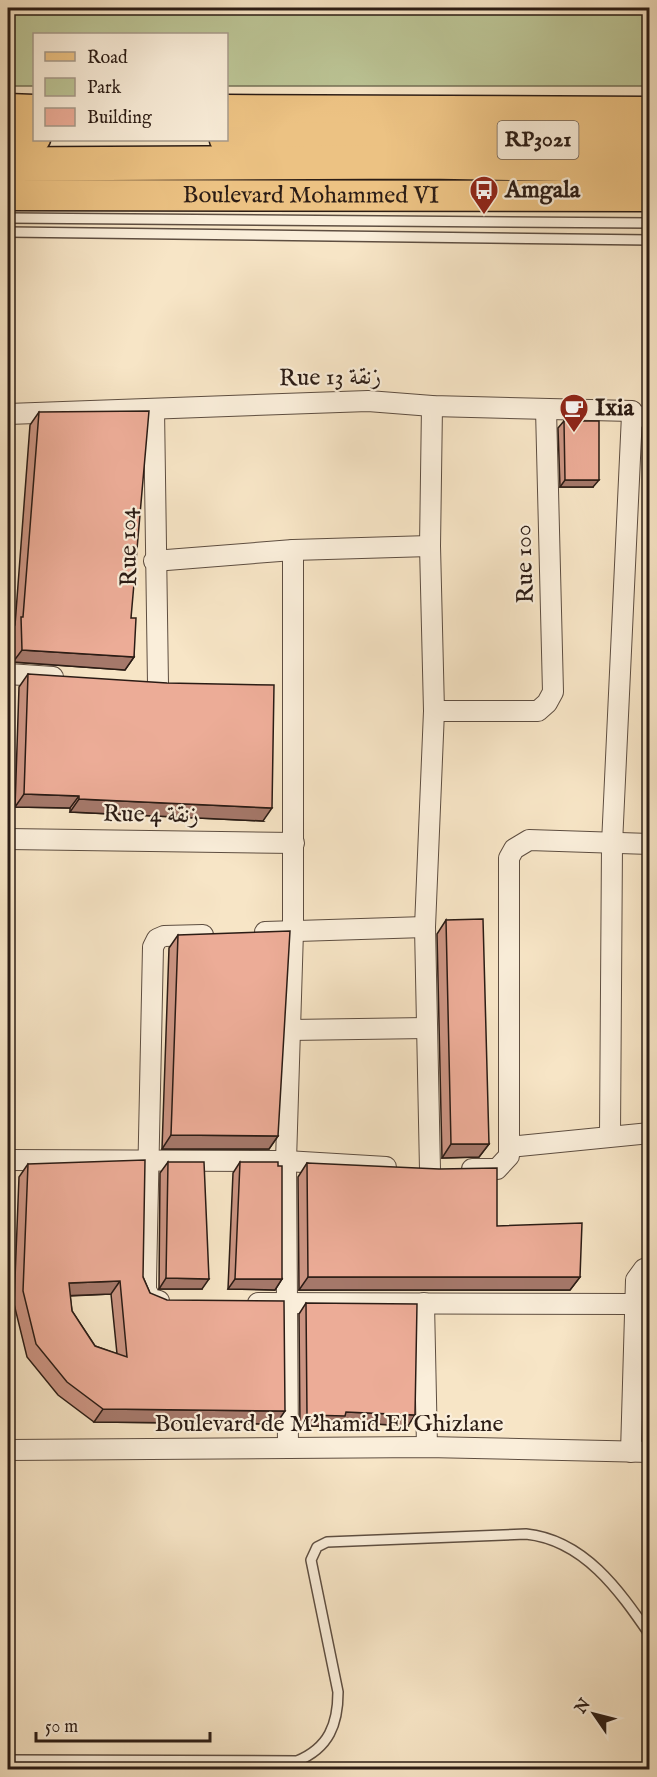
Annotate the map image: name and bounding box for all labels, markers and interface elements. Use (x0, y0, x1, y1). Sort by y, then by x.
legend (33, 33, 228, 141)
text: Road (87, 47, 128, 70)
text: Park (87, 77, 122, 100)
text: Building (87, 107, 152, 130)
road number: RP3021 (498, 121, 578, 159)
bus stop icon: Amgala (468, 174, 500, 216)
place label: Amgala (504, 175, 581, 206)
street label: Boulevard Mohammed VI (183, 180, 439, 211)
street label: Rue 13 زنقة (279, 362, 381, 394)
cafe icon: Ixia (558, 392, 590, 434)
place label: Ixia (595, 393, 634, 424)
street label: Rue 104 (113, 507, 145, 587)
street label: Rue 100 (508, 524, 542, 604)
street label: Rue 4 زنقة (103, 799, 199, 831)
street label: Boulevard de M'hamid El Ghizlane (154, 1409, 504, 1440)
north arrow (564, 1684, 624, 1744)
text: N (571, 1695, 596, 1719)
scale bar (36, 1705, 210, 1743)
text: 50 m (45, 1716, 78, 1739)

